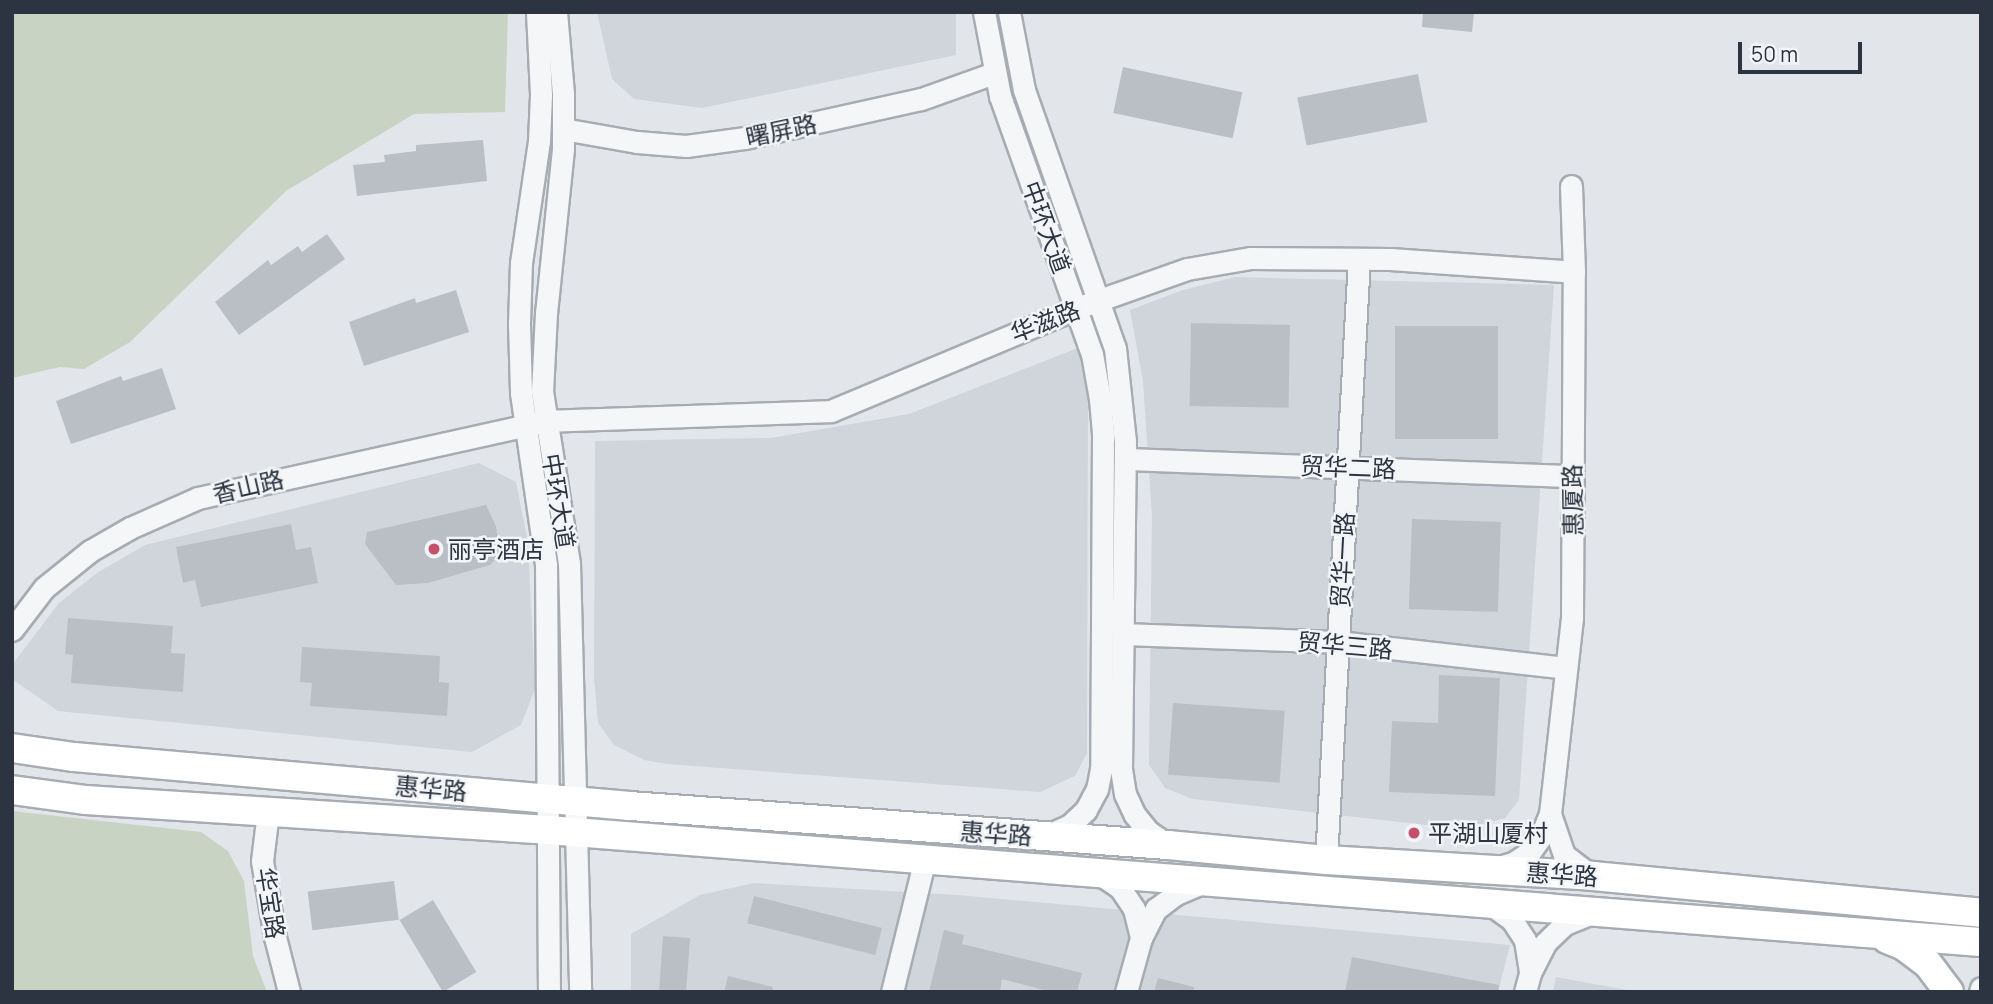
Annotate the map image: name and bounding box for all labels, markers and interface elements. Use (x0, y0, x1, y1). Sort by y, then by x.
scale bar (1741, 28, 1865, 72)
text: 50 m (1751, 40, 1798, 68)
street label: 曙屏路 (743, 108, 819, 152)
street label: 中环大道 (1017, 177, 1077, 277)
street label: 华滋路 (1006, 295, 1084, 347)
street label: 中环大道 (537, 451, 581, 551)
street label: 贸华二路 (1300, 451, 1396, 483)
street label: 香山路 (210, 464, 286, 508)
street label: 惠厦路 (1557, 464, 1587, 536)
street label: 贸华一路 (1325, 511, 1359, 609)
place label: 丽亭酒店 (448, 535, 544, 563)
marker: 丽亭酒店 (426, 541, 442, 557)
street label: 贸华三路 (1296, 626, 1394, 664)
street label: 惠华路 (394, 771, 468, 805)
street label: 惠华路 (959, 816, 1033, 850)
place label: 平湖山厦村 (1428, 819, 1548, 847)
marker: 平湖山厦村 (1406, 825, 1422, 841)
street label: 惠华路 (1525, 857, 1599, 891)
street label: 华宝路 (251, 865, 291, 941)

